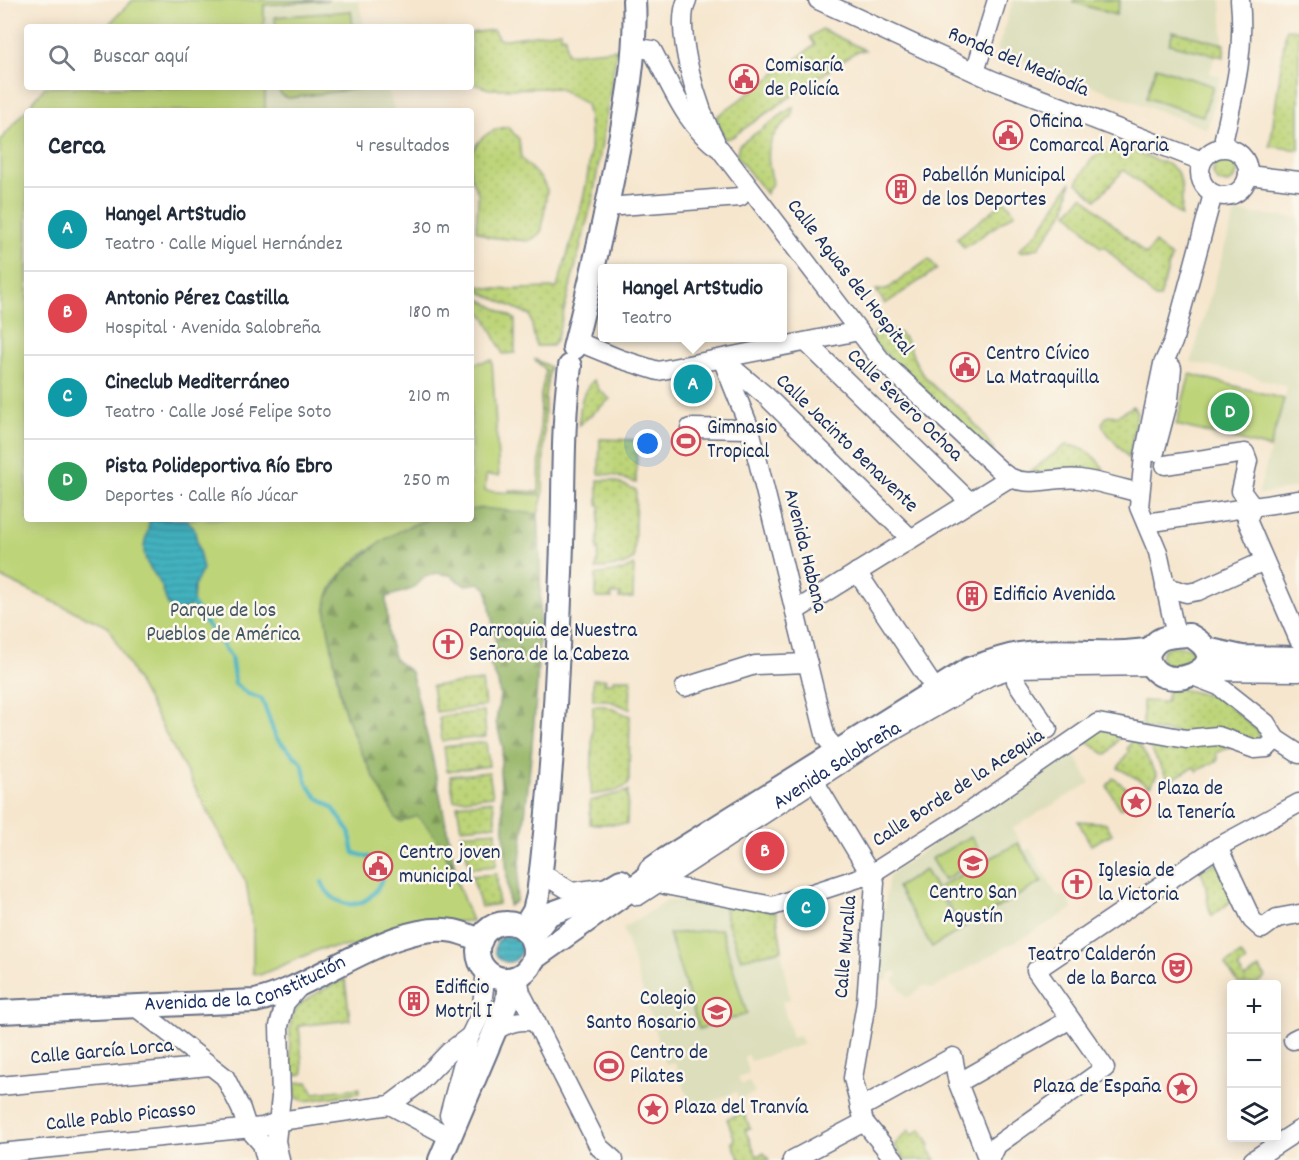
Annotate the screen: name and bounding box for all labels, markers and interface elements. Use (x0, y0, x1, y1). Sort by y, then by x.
street label: Ronda del Mediodía (943, 20, 1094, 107)
search box (24, 24, 474, 90)
icon: search (45, 41, 78, 74)
text: Buscar aquí (93, 42, 188, 73)
place label: Comisaría de Policía (765, 52, 844, 106)
public building icon: Comisaría de Policía (728, 63, 760, 95)
place label: Oficina Comarcal Agraria (1029, 108, 1170, 162)
public building icon: Oficina Comarcal Agraria (992, 119, 1024, 151)
text: Cerca (48, 129, 105, 166)
text: 4 resultados (356, 133, 450, 161)
place label: Pabellón Municipal de los Deportes (922, 162, 1065, 216)
building icon: Pabellón Municipal de los Deportes (885, 173, 917, 205)
street label: Calle Aguas del Hospital (778, 193, 920, 363)
text: Hangel ArtStudio (105, 200, 246, 231)
text: A (62, 215, 73, 243)
text: 30 m (412, 215, 450, 243)
text: Teatro · Calle Miguel Hernández (105, 231, 342, 259)
popup (598, 264, 787, 342)
text: Hangel ArtStudio (622, 274, 763, 305)
text: Antonio Pérez Castilla (105, 284, 288, 315)
text: B (63, 299, 72, 327)
text: 180 m (408, 299, 450, 327)
text: Teatro (622, 305, 672, 333)
text: Hospital · Avenida Salobreña (105, 315, 320, 343)
place label: Centro Cívico La Matraquilla (986, 340, 1100, 394)
street label: Calle Severo Ochoa (839, 342, 970, 470)
public building icon: Centro Cívico La Matraquilla (949, 351, 981, 383)
pin: A (674, 362, 712, 406)
text: Cineclub Mediterráneo (105, 368, 290, 399)
street label: Calle Jacinto Benavente (768, 368, 924, 520)
text: C (63, 383, 72, 411)
text: 210 m (408, 383, 450, 411)
pin: D (1210, 390, 1250, 434)
text: Teatro · Calle José Felipe Soto (105, 399, 331, 427)
place label: Gimnasio Tropical (707, 414, 777, 468)
sports icon: Gimnasio Tropical (670, 425, 702, 457)
your location (633, 429, 662, 458)
text: Pista Polideportiva Río Ebro (105, 452, 333, 483)
text: D (62, 467, 73, 495)
text: 250 m (403, 467, 450, 495)
text: Deportes · Calle Río Júcar (105, 483, 298, 511)
street label: Avenida Habana (774, 486, 834, 617)
building icon: Edificio Avenida (956, 580, 988, 612)
place label: Edificio Avenida (993, 581, 1116, 611)
park label: Parque de los Pueblos de América (146, 597, 301, 651)
place label: Parroquia de Nuestra Señora de la Cabeza (469, 617, 638, 671)
church icon: Parroquia de Nuestra Señora de la Cabeza (432, 628, 464, 660)
street label: Avenida Salobreña (768, 714, 908, 819)
street label: Calle Borde de la Acequia (867, 721, 1052, 856)
place label: Plaza de la Tenería (1157, 775, 1236, 829)
place icon: Plaza de la Tenería (1120, 786, 1152, 818)
pin: B (746, 828, 784, 874)
place label: Centro joven municipal (399, 839, 501, 893)
school or university icon: Centro San Agustín (957, 847, 989, 879)
public building icon: Centro joven municipal (362, 850, 394, 882)
place label: Iglesia de la Victoria (1098, 857, 1180, 911)
church icon: Iglesia de la Victoria (1061, 868, 1093, 900)
place label: Centro San Agustín (929, 879, 1017, 933)
pin: C (786, 886, 826, 930)
street label: Calle Muralla (828, 893, 867, 1000)
place label: Teatro Calderón de la Barca (1028, 941, 1157, 995)
street label: Avenida de la Constitución (144, 948, 352, 1021)
theatre icon: Teatro Calderón de la Barca (1161, 952, 1193, 984)
place label: Edificio Motril I (435, 974, 493, 1028)
map controls (1227, 980, 1281, 1142)
button: + (1227, 980, 1281, 1034)
building icon: Edificio Motril I (398, 985, 430, 1017)
place label: Colegio Santo Rosario (586, 985, 696, 1039)
school or university icon: Colegio Santo Rosario (701, 996, 733, 1028)
street label: Calle García Lorca (29, 1032, 176, 1074)
button: − (1227, 1034, 1281, 1088)
place label: Centro de Pilates (630, 1039, 708, 1093)
sports icon: Centro de Pilates (593, 1050, 625, 1082)
place icon: Plaza de España (1166, 1072, 1198, 1104)
place label: Plaza de España (1033, 1073, 1162, 1103)
button: layers (1227, 1088, 1281, 1142)
place icon: Plaza del Tranvía (637, 1093, 669, 1125)
place label: Plaza del Tranvía (674, 1094, 809, 1124)
street label: Calle Pablo Picasso (45, 1095, 197, 1141)

